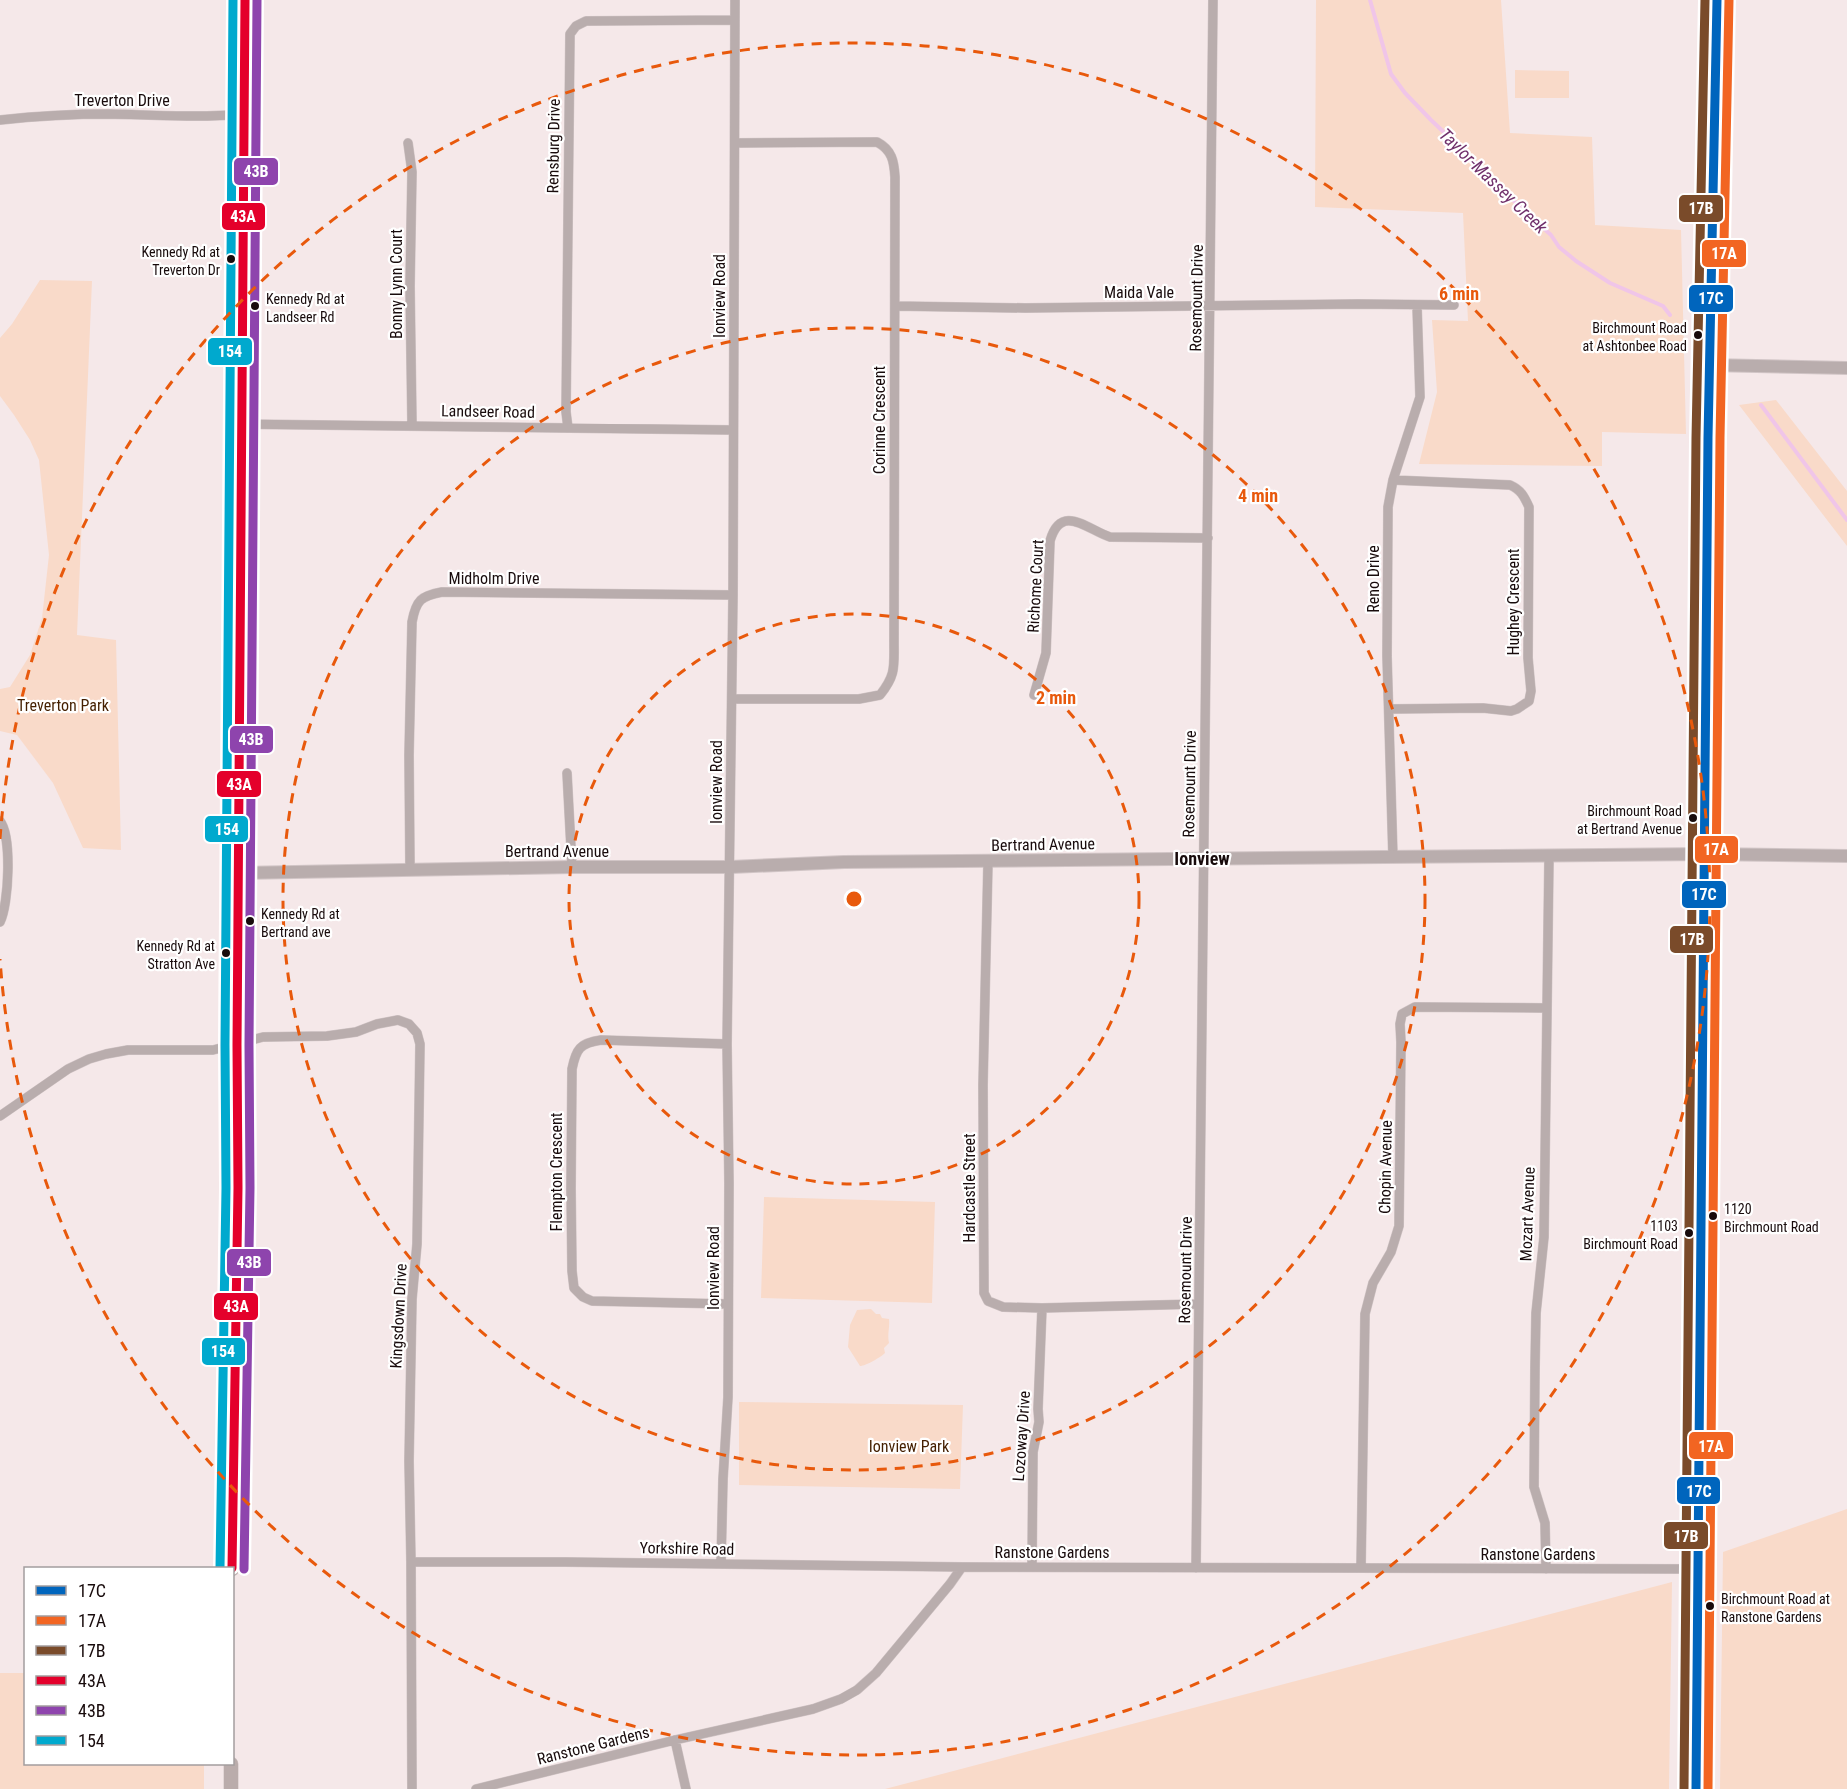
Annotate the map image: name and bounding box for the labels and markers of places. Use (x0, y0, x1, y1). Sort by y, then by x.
place label: Kennedy Rd at Treverton Dr (141, 244, 220, 278)
marker: Kennedy Rd at Treverton Dr (225, 253, 237, 265)
place label: Kennedy Rd at Landseer Rd (266, 291, 345, 325)
marker: Kennedy Rd at Landseer Rd (249, 300, 261, 312)
place label: Birchmount Road at Ashtonbee Road (1583, 320, 1687, 354)
marker: Birchmount Road at Ashtonbee Road (1692, 329, 1704, 341)
place label: Birchmount Road at Bertrand Avenue (1577, 803, 1682, 837)
marker: Birchmount Road at Bertrand Avenue (1687, 812, 1699, 824)
centre of rings (844, 889, 864, 909)
place label: Kennedy Rd at Bertrand ave (261, 906, 340, 940)
marker: Kennedy Rd at Bertrand ave (244, 915, 256, 927)
place label: Kennedy Rd at Stratton Ave (136, 938, 215, 972)
marker: Kennedy Rd at Stratton Ave (220, 947, 232, 959)
place label: 1120 Birchmount Road (1724, 1201, 1819, 1235)
marker: 1120 Birchmount Road (1707, 1210, 1719, 1222)
place label: 1103 Birchmount Road (1583, 1218, 1678, 1252)
marker: 1103 Birchmount Road (1683, 1227, 1695, 1239)
place label: Birchmount Road at Ranstone Gardens (1721, 1591, 1830, 1625)
marker: Birchmount Road at Ranstone Gardens (1704, 1600, 1716, 1612)

